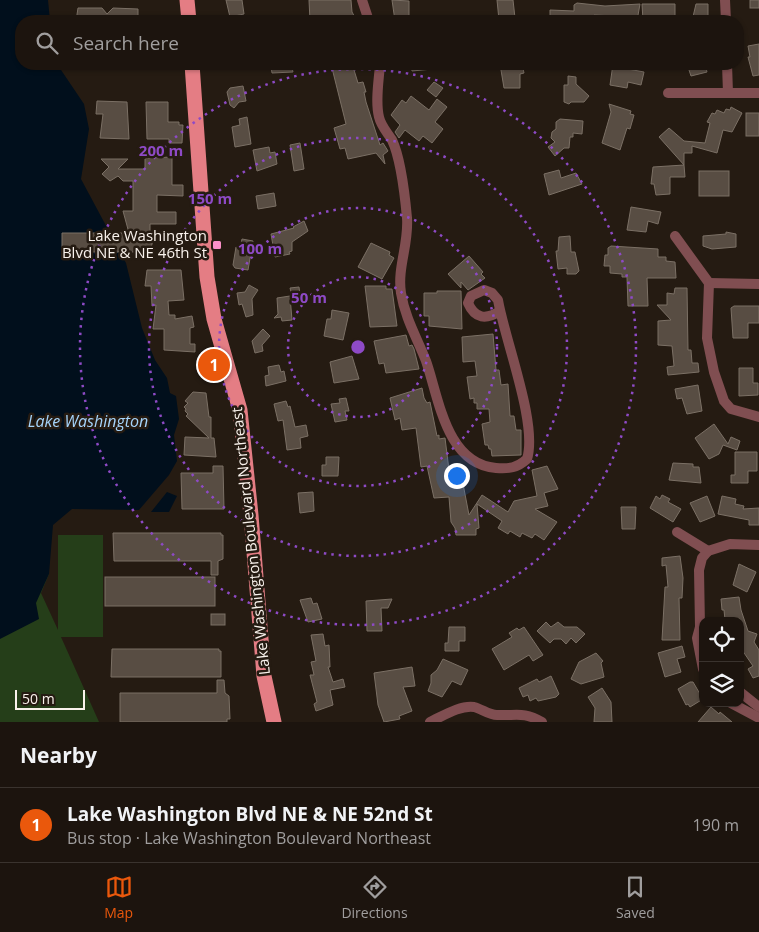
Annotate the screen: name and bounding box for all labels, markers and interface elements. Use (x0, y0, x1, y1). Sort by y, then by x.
search box (15, 15, 744, 70)
icon: search (33, 29, 61, 57)
text: Search here (73, 30, 179, 56)
text: 200 m (139, 140, 183, 160)
text: 150 m (188, 188, 232, 208)
place label: Lake Washington Blvd NE & NE 46th St (62, 225, 207, 262)
text: 100 m (238, 238, 282, 258)
marker: Lake Washington Blvd NE & NE 46th St (211, 239, 223, 251)
text: 50 m (291, 287, 327, 307)
centre of rings (349, 338, 367, 356)
pin: 1 (198, 346, 230, 384)
street label: Lake Washington Boulevard Northeast (226, 406, 274, 676)
water label: Lake Washington (28, 410, 148, 432)
your location (444, 463, 470, 489)
map controls (699, 617, 744, 707)
button: locate (699, 617, 744, 662)
button: layers (699, 662, 744, 707)
scale bar (15, 687, 85, 710)
text: 50 m (22, 689, 55, 708)
text: Nearby (20, 741, 97, 769)
text: Lake Washington Blvd NE & NE 52nd St (67, 801, 433, 827)
text: 1 (31, 814, 41, 836)
text: 190 m (693, 814, 739, 836)
text: Bus stop · Lake Washington Boulevard Northeast (67, 827, 431, 849)
tab: Map (104, 873, 133, 922)
tab: Directions (341, 873, 408, 922)
tab: Saved (616, 873, 655, 922)

